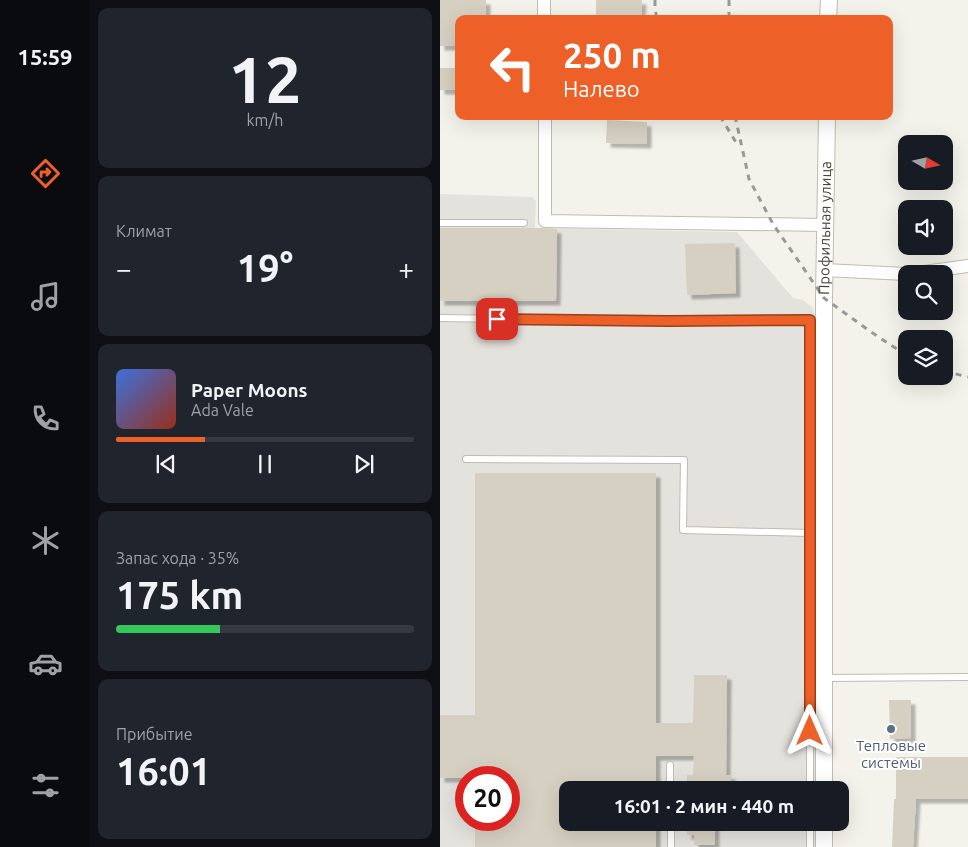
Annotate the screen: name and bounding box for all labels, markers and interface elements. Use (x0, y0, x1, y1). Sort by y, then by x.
icon: left (480, 35, 545, 100)
text: 250 m (563, 35, 661, 75)
text: 12 (228, 42, 302, 115)
text: 15:59 (17, 44, 73, 69)
text: Налево (563, 76, 640, 101)
text: km/h (247, 111, 283, 129)
north arrow (898, 135, 952, 190)
map controls (898, 135, 953, 385)
icon: directions (28, 156, 63, 191)
street label: Профильная улица (815, 161, 834, 295)
button: sound (898, 200, 953, 255)
text: Климат (116, 222, 172, 240)
text: 19° (237, 247, 293, 289)
text: − (116, 253, 132, 284)
text: + (398, 253, 414, 284)
button: search (898, 265, 953, 320)
icon: music (28, 279, 63, 314)
pin (476, 298, 518, 340)
icon: arrive (483, 305, 511, 333)
button: layers (898, 330, 953, 385)
text: Paper Moons (191, 379, 308, 401)
icon: phone (28, 401, 63, 436)
text: Ada Vale (191, 401, 254, 419)
icon: previous (152, 450, 180, 478)
icon: pause (251, 450, 279, 478)
icon: next (350, 450, 378, 478)
icon: climate (28, 523, 63, 558)
text: Запас хода · 35% (116, 549, 239, 567)
text: 175 km (116, 574, 243, 616)
icon: car (28, 646, 63, 681)
position arrow (783, 704, 835, 756)
marker: Тепловые системы (885, 723, 897, 735)
text: Прибытие (116, 725, 193, 743)
place label: Тепловые системы (856, 737, 926, 771)
text: 16:01 (116, 750, 211, 792)
speed limit sign: 20 (455, 766, 520, 831)
icon: filters (28, 768, 63, 803)
text: 16:01 · 2 мин · 440 m (614, 795, 794, 817)

